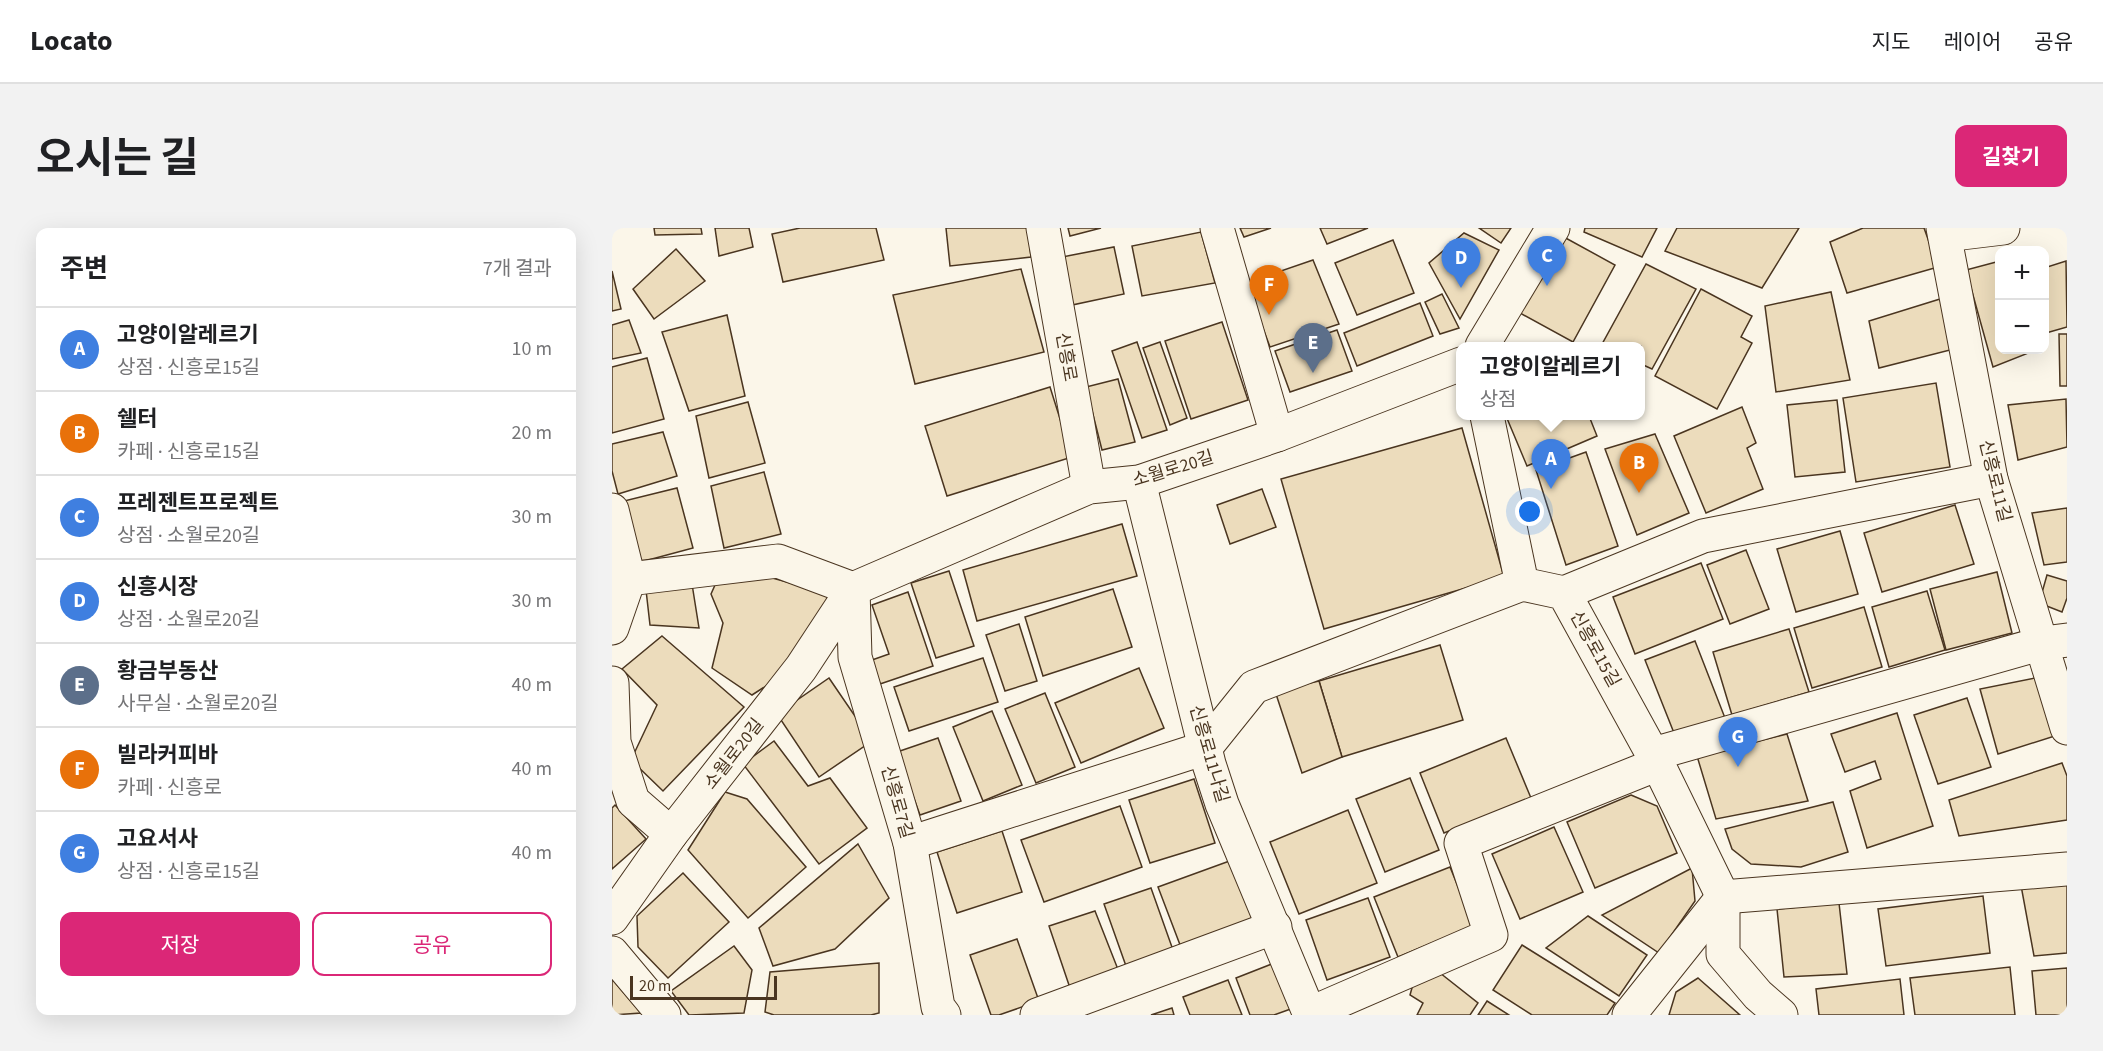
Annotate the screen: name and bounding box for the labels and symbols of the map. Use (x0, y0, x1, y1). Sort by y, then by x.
pin: C (1528, 236, 1566, 286)
pin: D (1442, 238, 1480, 288)
pin: F (1250, 266, 1288, 315)
pin: E (1294, 324, 1332, 373)
street label: 신흥로 (1049, 330, 1083, 384)
street label: 신흥로11길 (1973, 437, 2017, 525)
pin: A (1532, 440, 1570, 489)
pin: B (1620, 444, 1658, 493)
street label: 소월로20길 (1129, 445, 1217, 493)
your location (1515, 497, 1544, 526)
street label: 신흥로15길 (1564, 606, 1626, 692)
street label: 신흥로11나길 (1183, 702, 1235, 806)
street label: 소월로20길 (698, 713, 770, 795)
pin: G (1718, 718, 1758, 767)
street label: 신흥로7길 (875, 762, 919, 842)
scale bar (630, 973, 777, 1000)

